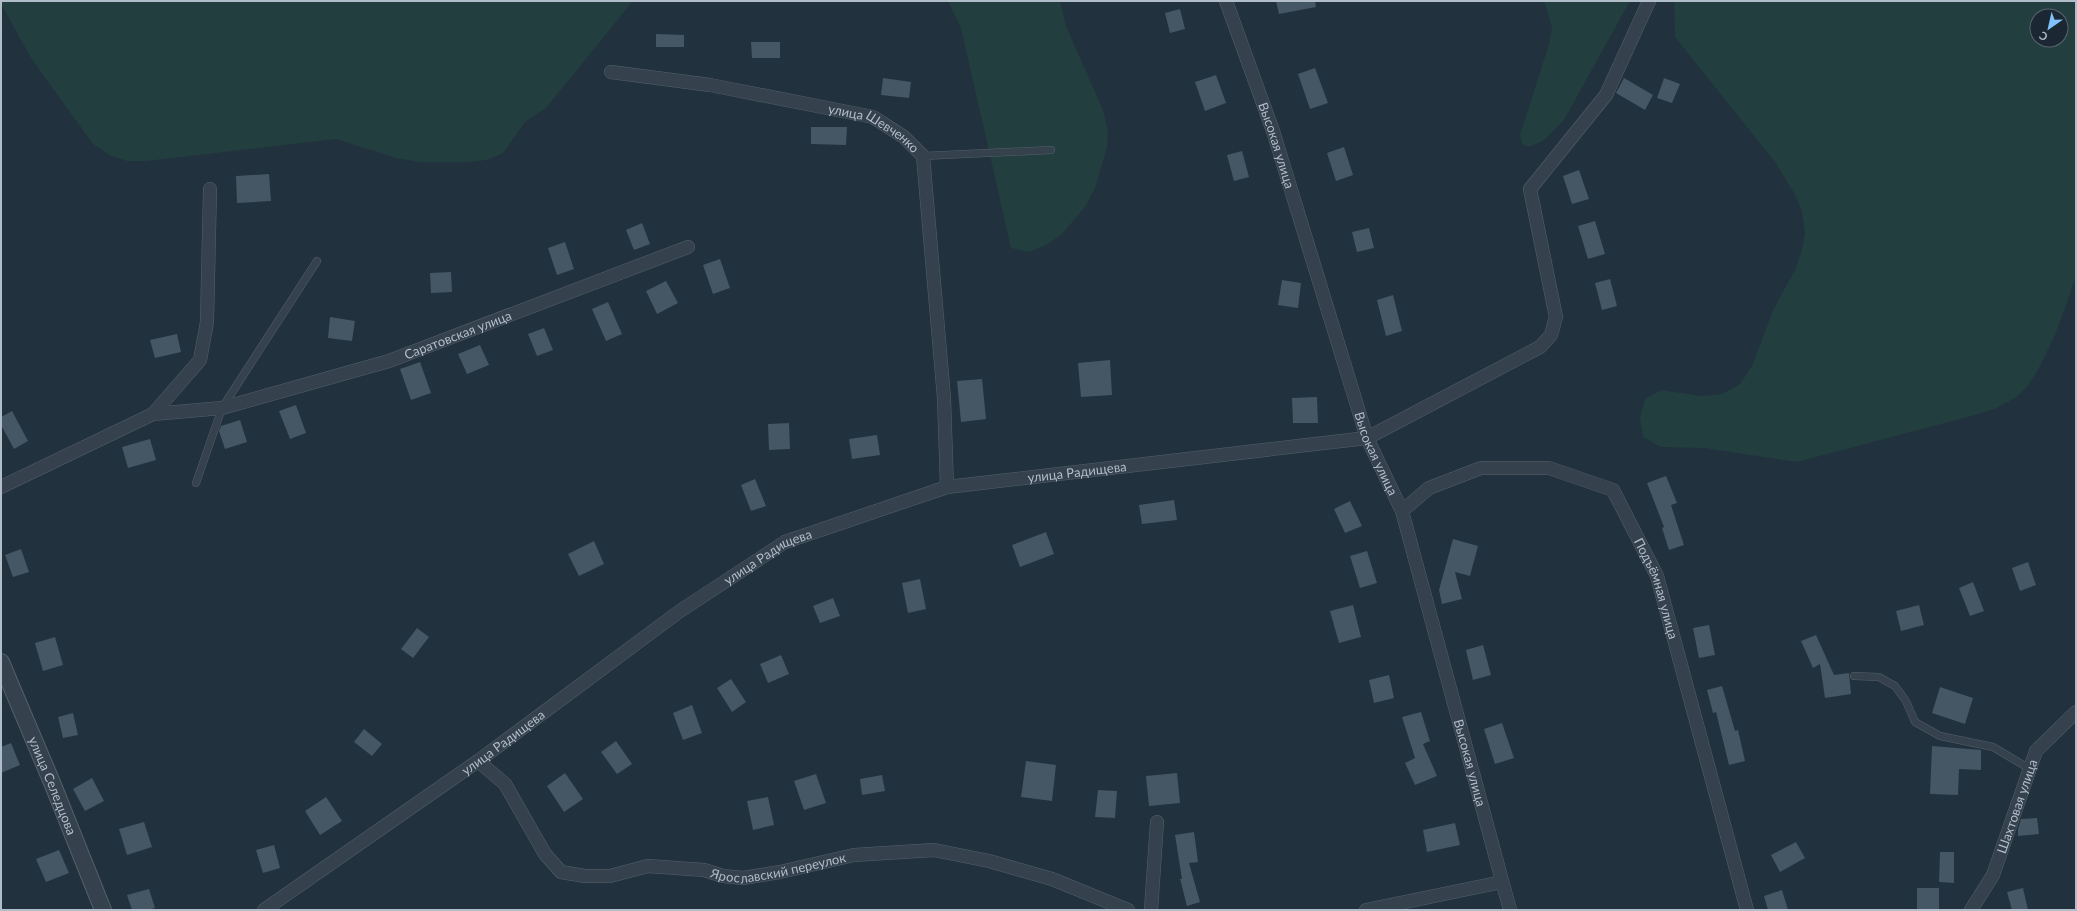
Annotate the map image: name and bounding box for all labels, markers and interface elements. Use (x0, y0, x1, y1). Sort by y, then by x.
north arrow (2029, 8, 2069, 48)
text: С (2036, 29, 2050, 44)
street label: улица Шевченко (827, 100, 923, 156)
street label: Высокая улица (1255, 100, 1298, 190)
street label: Саратовская улица (402, 307, 514, 362)
street label: Высокая улица (1351, 410, 1401, 498)
street label: улица Радищева (1027, 458, 1127, 486)
street label: улица Радищева (721, 526, 814, 588)
street label: Подъёмная улица (1631, 535, 1682, 641)
street label: улица Радищева (458, 706, 548, 778)
street label: Высокая улица (1451, 717, 1490, 808)
street label: улица Селедцова (25, 734, 80, 837)
street label: Шахтовая улица (1993, 757, 2041, 856)
street label: Ярославский переулок (708, 849, 848, 886)

